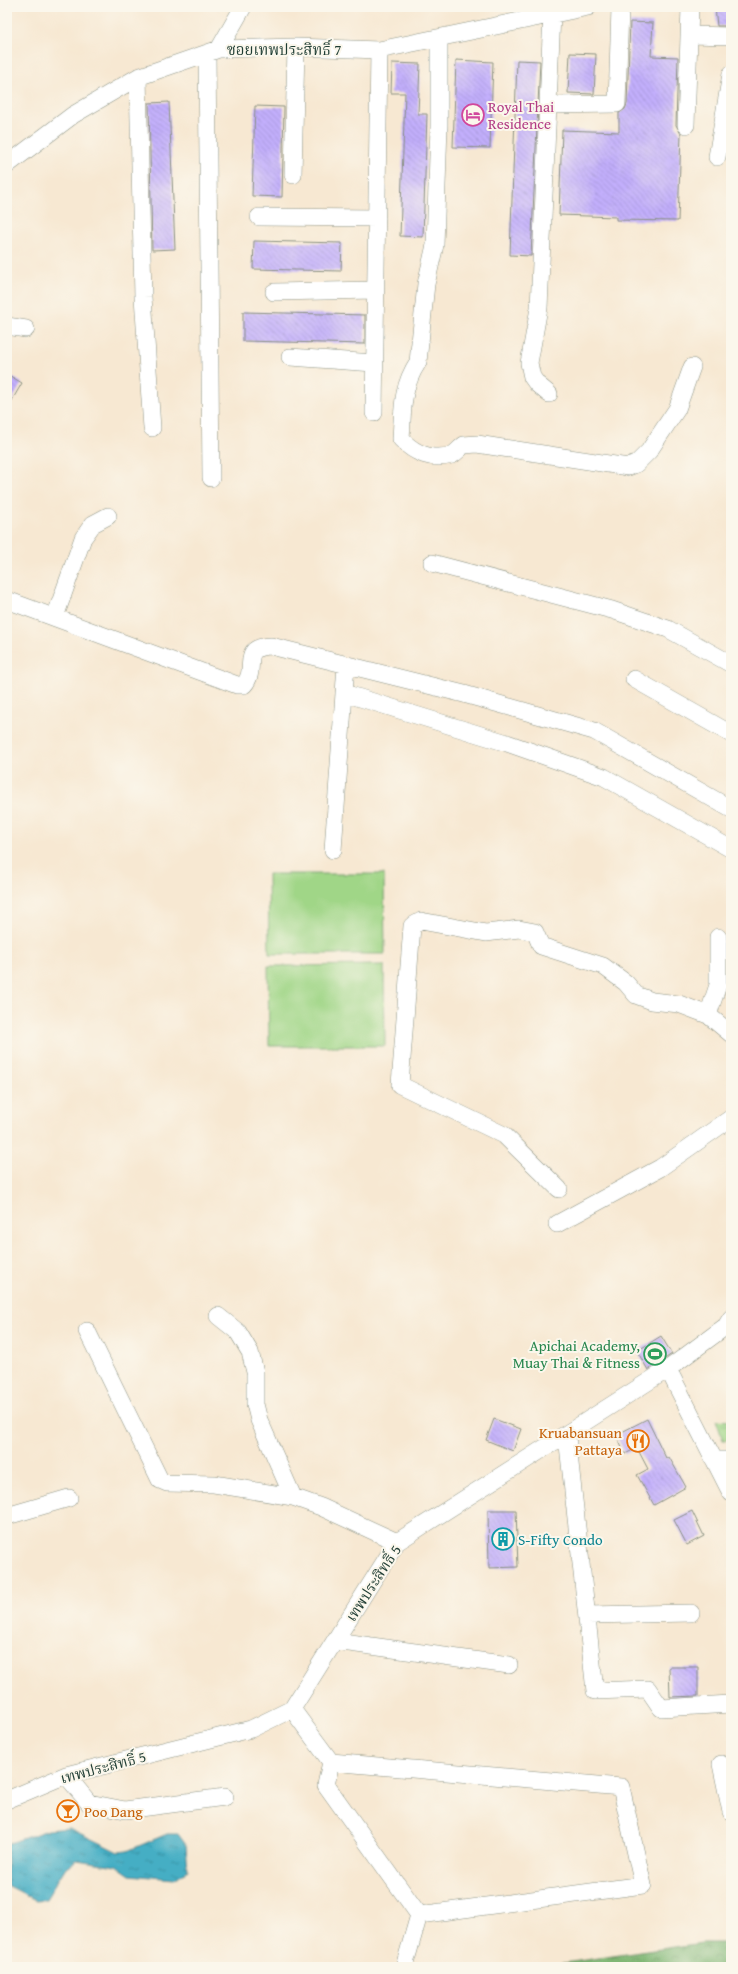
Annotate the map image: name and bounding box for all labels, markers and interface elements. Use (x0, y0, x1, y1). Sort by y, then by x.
street label: ซอยเทพประสิทธิ์ 7 (227, 39, 341, 60)
place label: Royal Thai Residence (488, 96, 554, 134)
hotel icon: Royal Thai Residence (460, 102, 486, 128)
place label: Apichai Academy, Muay Thai & Fitness (513, 1335, 640, 1373)
sports icon: Apichai Academy, Muay Thai & Fitness (642, 1341, 668, 1367)
place label: Kruabansuan Pattaya (539, 1422, 623, 1460)
restaurant icon: Kruabansuan Pattaya (625, 1428, 651, 1454)
building icon: S-Fifty Condo (490, 1526, 516, 1552)
place label: S-Fifty Condo (518, 1529, 603, 1550)
street label: เทพประสิทธิ์ 5 (340, 1540, 406, 1626)
street label: เทพประสิทธิ์ 5 (58, 1745, 148, 1789)
bar icon: Poo Dang (55, 1798, 81, 1824)
place label: Poo Dang (84, 1801, 143, 1822)

